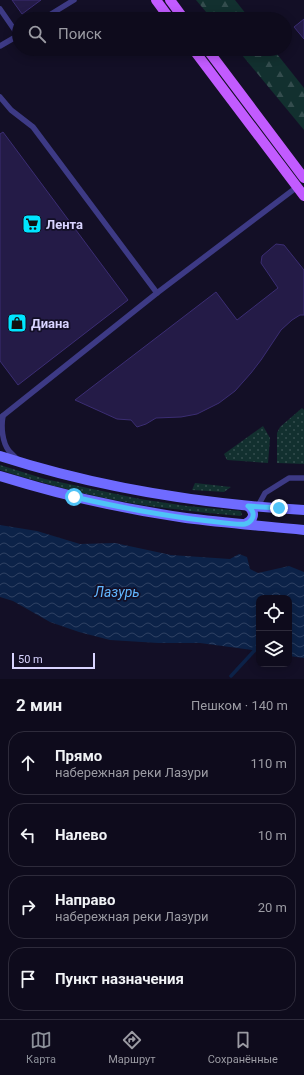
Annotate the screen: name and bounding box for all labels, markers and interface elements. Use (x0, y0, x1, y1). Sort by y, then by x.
search box (12, 12, 292, 56)
icon: search (26, 23, 48, 45)
text: Поиск (58, 25, 102, 43)
supermarket icon: Лента (21, 213, 43, 235)
place label: Лента (46, 217, 83, 232)
shop icon: Диана (6, 312, 28, 334)
place label: Диана (31, 316, 69, 331)
route start (65, 488, 83, 506)
route end (270, 499, 288, 517)
water label: Лазурь (93, 584, 140, 600)
map controls (256, 595, 292, 667)
button: locate (256, 595, 292, 631)
button: layers (256, 631, 292, 667)
scale bar (12, 651, 95, 670)
text: 50 m (18, 653, 43, 666)
text: 2 мин (16, 695, 62, 715)
text: Пешком · 140 m (191, 698, 288, 713)
text: Прямо (55, 747, 102, 765)
icon: ahead (17, 752, 39, 774)
text: 110 m (250, 756, 287, 771)
text: набережная реки Лазури (55, 765, 209, 780)
icon: left (17, 824, 39, 846)
text: Налево (55, 826, 107, 844)
text: 10 m (258, 828, 287, 843)
text: Направо (55, 891, 116, 909)
icon: right (17, 896, 39, 918)
text: 20 m (258, 900, 287, 915)
text: набережная реки Лазури (55, 909, 209, 924)
icon: arrive (17, 968, 39, 990)
text: Пункт назначения (55, 970, 184, 988)
tab: Карта (26, 1029, 56, 1066)
tab: Маршрут (108, 1029, 156, 1066)
tab: Сохранённые (208, 1029, 278, 1066)

